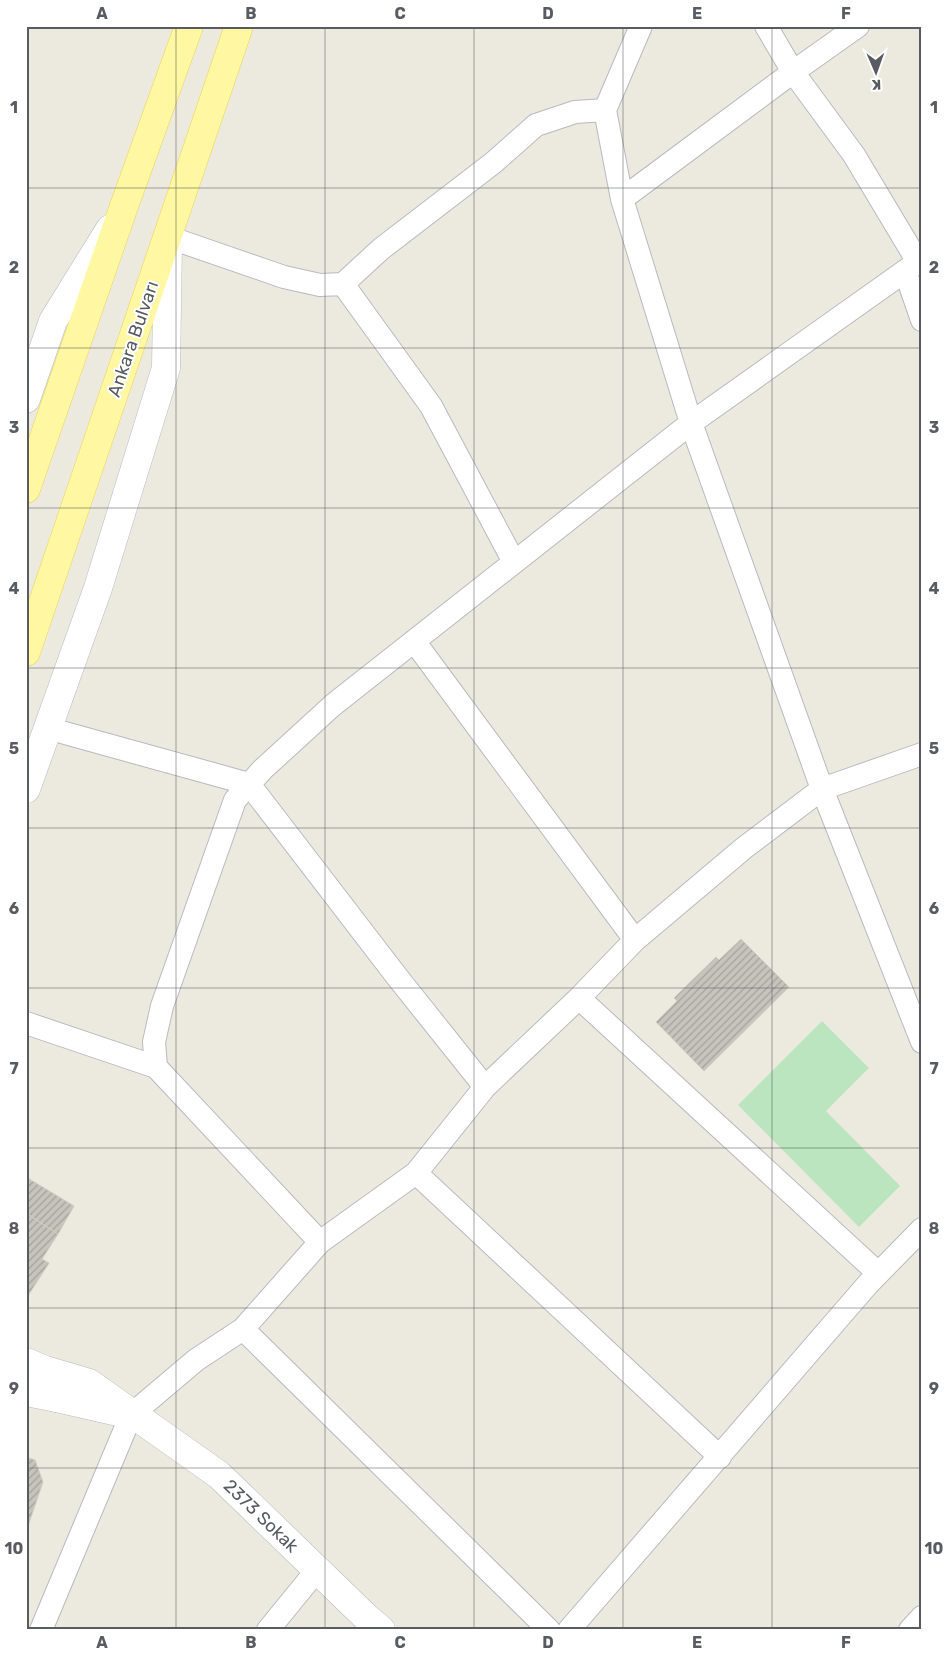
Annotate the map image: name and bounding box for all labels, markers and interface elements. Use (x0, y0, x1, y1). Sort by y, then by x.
text: A (96, 4, 108, 23)
text: B (245, 4, 257, 23)
text: C (394, 4, 406, 23)
text: D (542, 4, 554, 23)
text: E (692, 4, 702, 23)
text: F (841, 4, 851, 23)
north arrow (850, 48, 900, 98)
text: K (871, 76, 881, 93)
text: 1 (10, 98, 18, 117)
text: 1 (930, 98, 938, 117)
text: 2 (9, 258, 19, 277)
text: 2 (929, 258, 939, 277)
street label: Ankara Bulvarı (103, 278, 163, 400)
text: 3 (9, 418, 19, 437)
text: 3 (929, 418, 939, 437)
text: 4 (9, 579, 20, 598)
text: 4 (929, 579, 940, 598)
text: 5 (9, 739, 19, 758)
text: 5 (929, 739, 939, 758)
text: 6 (9, 899, 19, 918)
text: 6 (929, 899, 939, 918)
text: 7 (9, 1059, 19, 1078)
text: 7 (929, 1059, 939, 1078)
text: 8 (9, 1219, 20, 1238)
text: 8 (929, 1219, 940, 1238)
text: 9 (9, 1379, 19, 1398)
text: 9 (929, 1379, 939, 1398)
street label: 2373 Sokak (219, 1475, 304, 1558)
text: 10 (5, 1539, 24, 1558)
text: 10 (925, 1539, 944, 1558)
text: A (96, 1633, 108, 1652)
text: B (245, 1633, 257, 1652)
text: C (394, 1633, 406, 1652)
text: D (542, 1633, 554, 1652)
text: E (692, 1633, 702, 1652)
text: F (841, 1633, 851, 1652)

